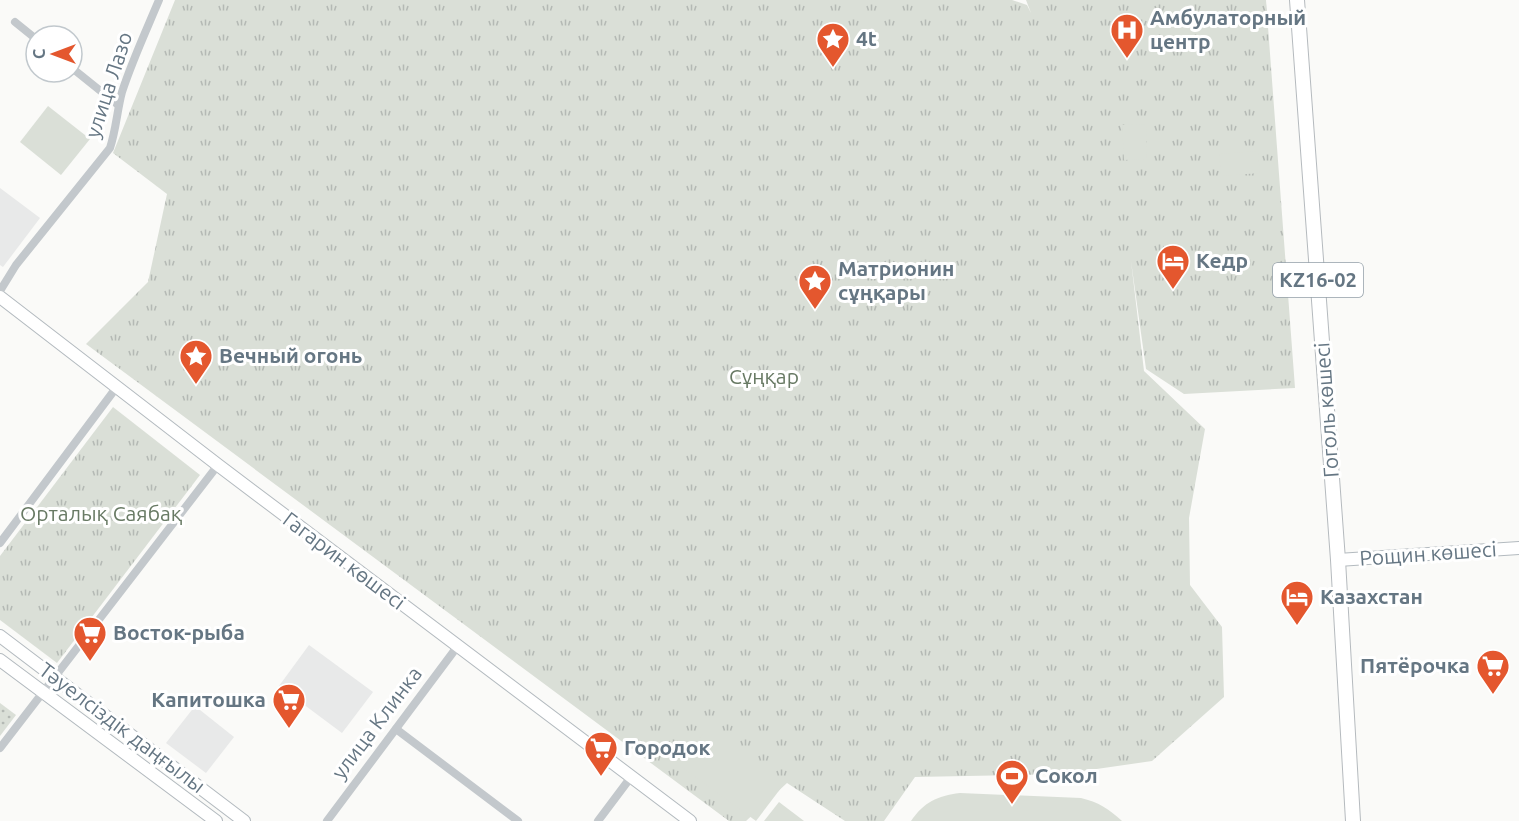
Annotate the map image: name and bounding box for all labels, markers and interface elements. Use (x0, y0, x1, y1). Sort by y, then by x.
place label: Амбулаторный центр (1150, 5, 1306, 53)
hospital icon: Амбулаторный центр (1109, 12, 1145, 59)
place icon: 4t (815, 21, 851, 68)
north arrow (24, 24, 84, 84)
place label: 4t (856, 26, 877, 50)
street label: улица Лазо (80, 29, 136, 141)
text: С (30, 49, 48, 59)
hotel icon: Кедр (1155, 243, 1191, 290)
place label: Кедр (1196, 248, 1248, 272)
place label: Матрионин сұңқары (838, 256, 954, 304)
place icon: Матрионин сұңқары (797, 263, 833, 310)
road number: KZ16-02 (1273, 263, 1363, 297)
place icon: Вечный огонь (178, 338, 214, 385)
street label: Гоголь көшесі (1309, 342, 1343, 478)
place label: Вечный огонь (219, 343, 362, 367)
park label: Сұңқар (729, 364, 799, 388)
park label: Орталық Саябақ (20, 501, 183, 525)
street label: Гагарин көшесі (279, 506, 410, 614)
street label: Рощин көшесі (1359, 536, 1497, 570)
hotel icon: Казахстан (1279, 579, 1315, 626)
place label: Казахстан (1320, 584, 1423, 608)
supermarket icon: Восток-рыба (72, 615, 108, 662)
place label: Восток-рыба (113, 620, 245, 644)
supermarket icon: Пятёрочка (1475, 648, 1511, 695)
place label: Пятёрочка (1360, 653, 1470, 677)
street label: Тәуелсіздік даңғылы (35, 657, 210, 797)
street label: улица Клинка (326, 662, 426, 783)
supermarket icon: Капитошка (271, 682, 307, 729)
place label: Капитошка (151, 687, 266, 711)
supermarket icon: Городок (583, 730, 619, 777)
place label: Городок (624, 735, 711, 759)
sports icon: Сокол (994, 758, 1030, 805)
place label: Сокол (1035, 763, 1098, 787)

